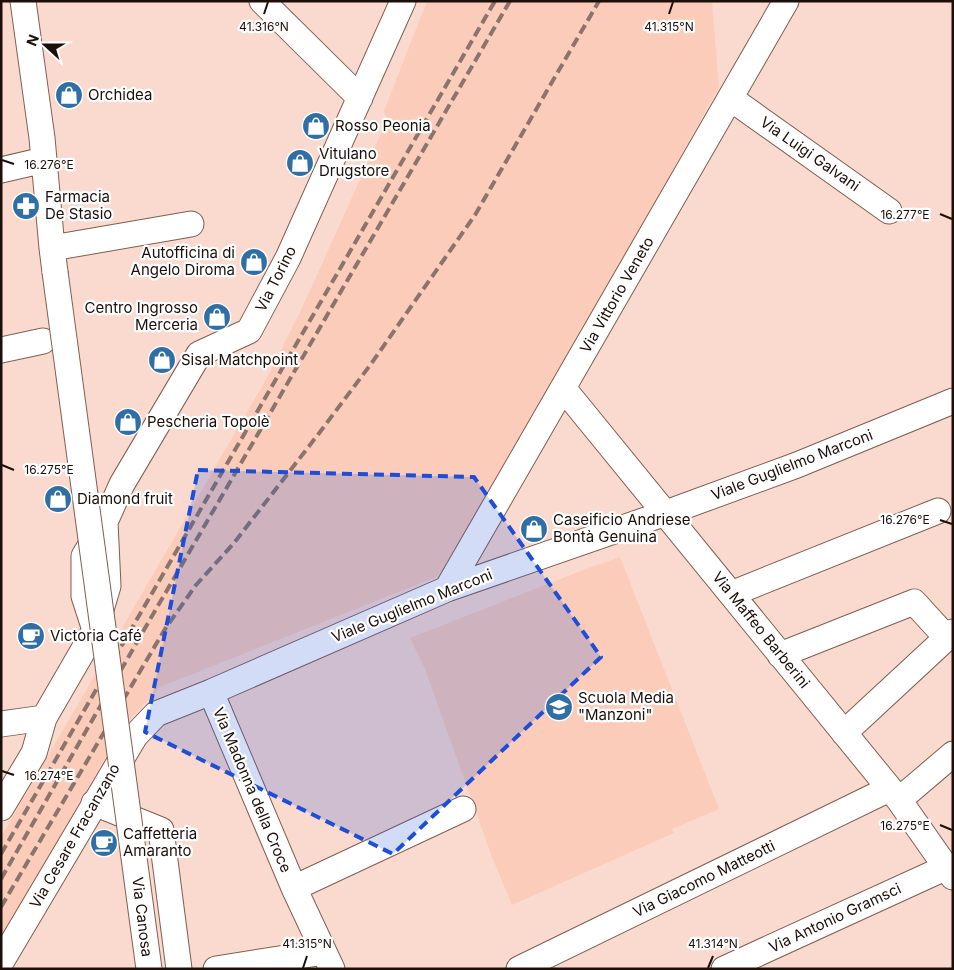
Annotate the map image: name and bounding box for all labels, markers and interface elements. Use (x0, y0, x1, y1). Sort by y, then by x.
text: 41.316°N (239, 19, 289, 34)
text: 41.315°N (644, 19, 694, 34)
north arrow (20, 20, 70, 70)
text: N (23, 32, 42, 48)
shop icon: Orchidea (54, 80, 84, 110)
place label: Orchidea (88, 85, 152, 104)
shop icon: Rosso Peonia (301, 111, 331, 141)
street label: Via Luigi Galvani (757, 112, 864, 195)
place label: Rosso Peonia (335, 116, 431, 135)
place label: Vitulano Drugstore (319, 144, 389, 180)
shop icon: Vitulano Drugstore (285, 148, 315, 178)
text: 16.276°E (24, 157, 74, 172)
place label: Farmacia De Stasio (45, 187, 112, 223)
pharmacy icon: Farmacia De Stasio (11, 191, 41, 221)
text: 16.277°E (880, 207, 930, 222)
street label: Via Vittorio Veneto (576, 233, 658, 356)
place label: Autofficina di Angelo Diroma (131, 243, 235, 279)
street label: Via Torino (251, 243, 300, 315)
shop icon: Autofficina di Angelo Diroma (239, 247, 269, 277)
place label: Centro Ingrosso Merceria (85, 298, 198, 334)
shop icon: Centro Ingrosso Merceria (202, 302, 232, 332)
shop icon: Sisal Matchpoint (147, 345, 177, 375)
place label: Sisal Matchpoint (181, 350, 298, 369)
shop icon: Pescheria Topolè (113, 407, 143, 437)
place label: Pescheria Topolè (147, 412, 270, 431)
street label: Viale Guglielmo Marconi (708, 425, 875, 504)
text: 16.275°E (24, 462, 74, 477)
shop icon: Diamond fruit (43, 484, 73, 514)
place label: Diamond fruit (77, 489, 173, 508)
place label: Caseificio Andriese Bontà Genuina (553, 510, 691, 546)
text: 16.276°E (880, 512, 930, 527)
shop icon: Caseificio Andriese Bontà Genuina (519, 514, 549, 544)
street label: Viale Guglielmo Marconi (329, 565, 495, 647)
street label: Via Maffeo Barberini (708, 567, 814, 692)
cafe icon: Victoria Café (16, 621, 46, 651)
place label: Victoria Café (50, 626, 142, 645)
place label: Scuola Media "Manzoni" (578, 688, 674, 724)
school or university icon: Scuola Media "Manzoni" (544, 692, 574, 722)
street label: Via Madonna della Croce (209, 704, 296, 875)
street label: Via Cesare Fracanzano (25, 760, 124, 912)
text: 16.274°E (25, 768, 73, 783)
text: 16.275°E (880, 818, 930, 833)
place label: Caffetteria Amaranto (123, 824, 197, 860)
cafe icon: Caffetteria Amaranto (89, 828, 119, 858)
street label: Via Giacomo Matteotti (630, 836, 778, 921)
street label: Via Canosa (128, 876, 157, 958)
street label: Via Antonio Gramsci (766, 879, 904, 957)
text: 41.315°N (282, 936, 332, 951)
text: 41.314°N (688, 936, 738, 951)

